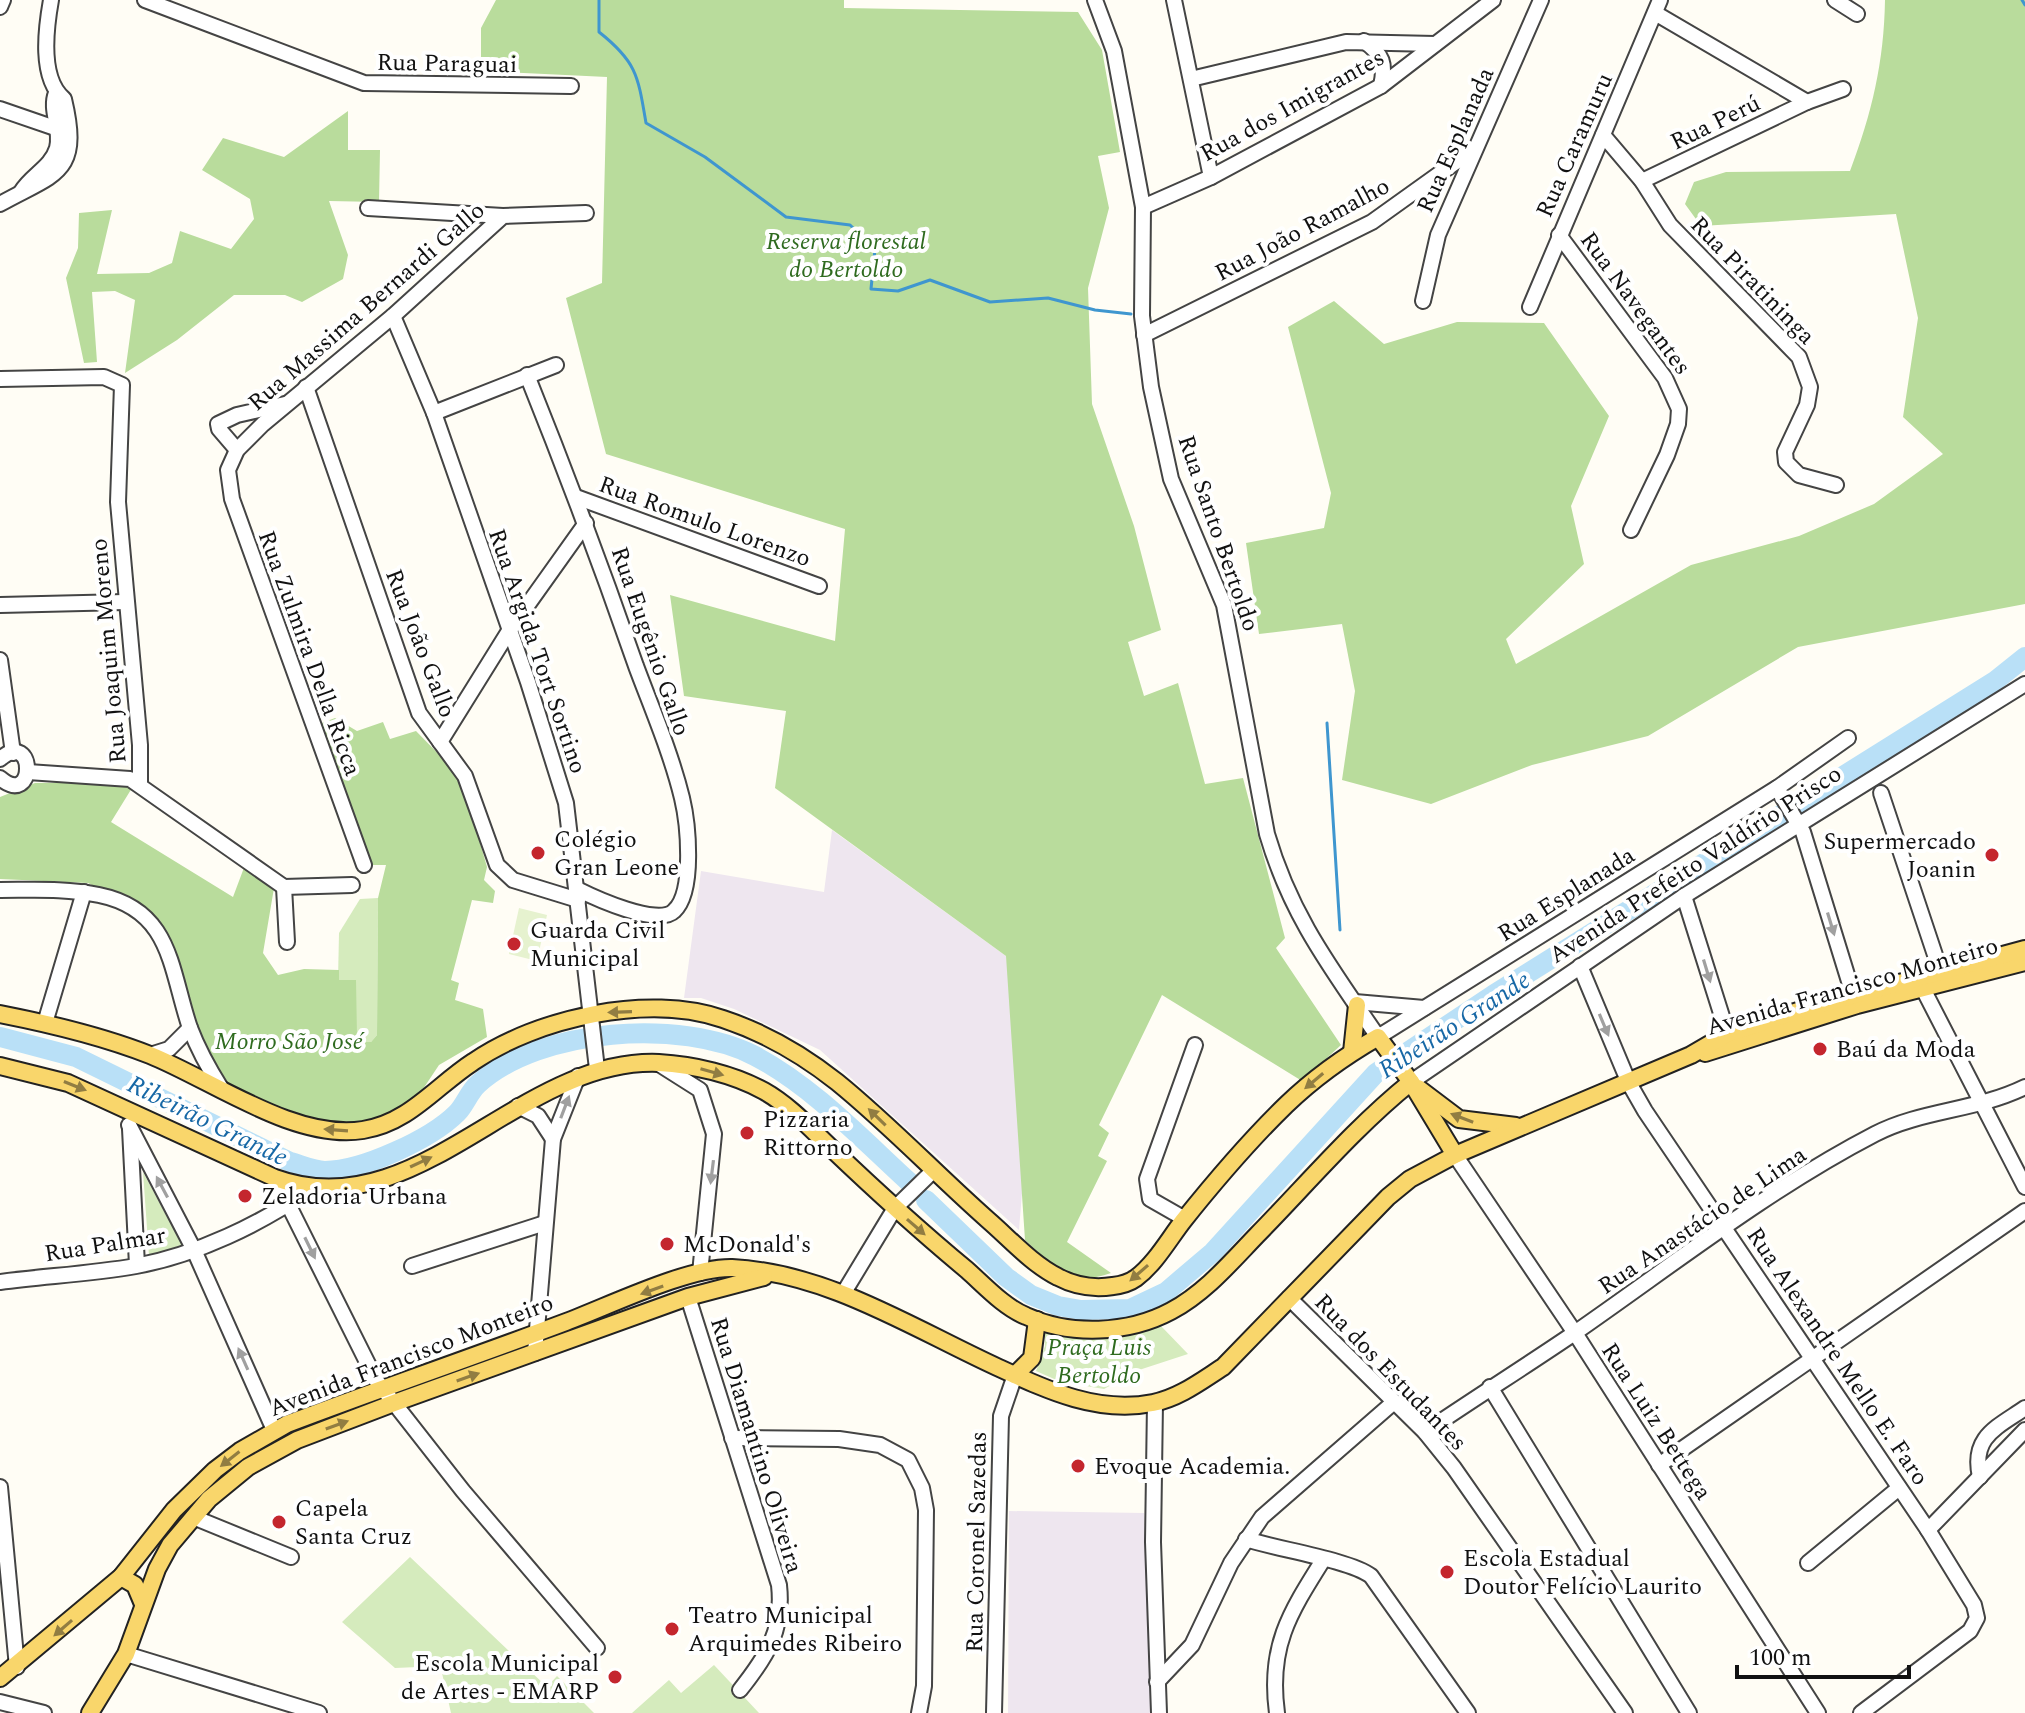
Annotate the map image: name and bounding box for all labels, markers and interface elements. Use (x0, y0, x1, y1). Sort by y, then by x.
street label: Rua dos Imigrantes (1194, 40, 1391, 172)
street label: Rua Paraguai (376, 45, 518, 83)
street label: Rua Esplanada (1408, 61, 1504, 219)
street label: Rua Caramuru (1527, 67, 1623, 223)
street label: Rua Perú (1664, 86, 1767, 160)
street label: Rua João Ramalho (1209, 169, 1396, 291)
street label: Rua Massima Bernardi Gallo (240, 193, 493, 420)
street label: Rua Piratininga (1681, 208, 1823, 354)
park label: Reserva florestal do Bertoldo (766, 224, 926, 288)
street label: Rua Navegantes (1571, 224, 1700, 383)
street label: Rua Santo Bertoldo (1168, 430, 1269, 636)
street label: Rua Romulo Lorenzo (594, 467, 816, 577)
street label: Rua Argida Tort Sortino (478, 524, 596, 779)
street label: Rua Zulmira Della Ricca (248, 526, 370, 781)
street label: Rua Joaquim Moreno (81, 537, 137, 765)
street label: Rua Eugênio Gallo (601, 542, 699, 741)
street label: Rua João Gallo (375, 564, 465, 723)
street label: Avenida Prefeito Valdírio Prisco (1542, 756, 1849, 973)
place label: Colégio Gran Leone (554, 822, 679, 886)
place label: Supermercado Joanin (1824, 824, 1976, 888)
street label: Rua Esplanada (1491, 838, 1643, 952)
marker: Colégio Gran Leone (529, 844, 547, 862)
marker: Supermercado Joanin (1983, 846, 2001, 864)
one-way arrow (1825, 912, 1838, 936)
place label: Guarda Civil Municipal (530, 913, 665, 977)
street label: Avenida Francisco Monteiro (1702, 928, 2002, 1046)
marker: Guarda Civil Municipal (505, 935, 523, 953)
one-way arrow (1702, 959, 1714, 983)
water label: Ribeirão Grande (1370, 960, 1539, 1089)
one-way arrow (607, 1005, 632, 1018)
one-way arrow (1598, 1013, 1611, 1037)
park label: Morro São José (215, 1024, 366, 1060)
place label: Baú da Moda (1836, 1032, 1976, 1068)
marker: Baú da Moda (1811, 1040, 1829, 1058)
water label: Ribeirão Grande (120, 1065, 295, 1177)
one-way arrow (700, 1066, 724, 1079)
one-way arrow (1304, 1072, 1324, 1089)
one-way arrow (63, 1080, 87, 1093)
one-way arrow (559, 1095, 572, 1119)
place label: Pizzaria Rittorno (763, 1102, 853, 1166)
one-way arrow (868, 1108, 887, 1127)
one-way arrow (1450, 1111, 1474, 1124)
one-way arrow (323, 1123, 348, 1136)
marker: Pizzaria Rittorno (738, 1124, 756, 1142)
street label: Rua Anastácio de Lima (1591, 1137, 1814, 1304)
one-way arrow (409, 1155, 432, 1169)
one-way arrow (705, 1160, 718, 1185)
one-way arrow (155, 1176, 168, 1199)
place label: Zeladoria Urbana (261, 1179, 447, 1215)
marker: Zeladoria Urbana (236, 1187, 254, 1205)
street label: Rua Palmar (42, 1218, 168, 1272)
one-way arrow (906, 1218, 926, 1235)
street label: Rua Alexandre Mello E. Faro (1737, 1220, 1937, 1493)
place label: McDonald's (683, 1227, 811, 1263)
marker: McDonald's (658, 1235, 676, 1253)
one-way arrow (303, 1236, 317, 1259)
one-way arrow (1130, 1263, 1149, 1281)
one-way arrow (640, 1284, 664, 1296)
street label: Avenida Francisco Monteiro (264, 1285, 559, 1427)
street label: Rua dos Estudantes (1305, 1286, 1475, 1460)
street label: Rua Diamantino Oliveira (700, 1313, 812, 1578)
park label: Praça Luis Bertoldo (1047, 1330, 1152, 1394)
street label: Rua Luiz Bettega (1592, 1336, 1721, 1508)
one-way arrow (236, 1347, 250, 1371)
one-way arrow (456, 1371, 480, 1383)
one-way arrow (325, 1418, 349, 1431)
street label: Rua Coronel Sazedas (957, 1431, 997, 1653)
place label: Evoque Academia. (1094, 1449, 1290, 1485)
one-way arrow (220, 1450, 240, 1466)
marker: Evoque Academia. (1069, 1457, 1087, 1475)
place label: Capela Santa Cruz (295, 1491, 412, 1555)
marker: Capela Santa Cruz (270, 1513, 288, 1531)
place label: Escola Estadual Doutor Felício Laurito (1463, 1541, 1702, 1605)
marker: Escola Estadual Doutor Felício Laurito (1438, 1563, 1456, 1581)
place label: Teatro Municipal Arquimedes Ribeiro (688, 1598, 902, 1662)
one-way arrow (53, 1619, 73, 1636)
marker: Teatro Municipal Arquimedes Ribeiro (663, 1620, 681, 1638)
scale bar (1737, 1629, 1909, 1679)
text: 100 m (1749, 1640, 1812, 1676)
place label: Escola Municipal de Artes - EMARP (401, 1646, 599, 1710)
marker: Escola Municipal de Artes - EMARP (606, 1668, 624, 1686)

